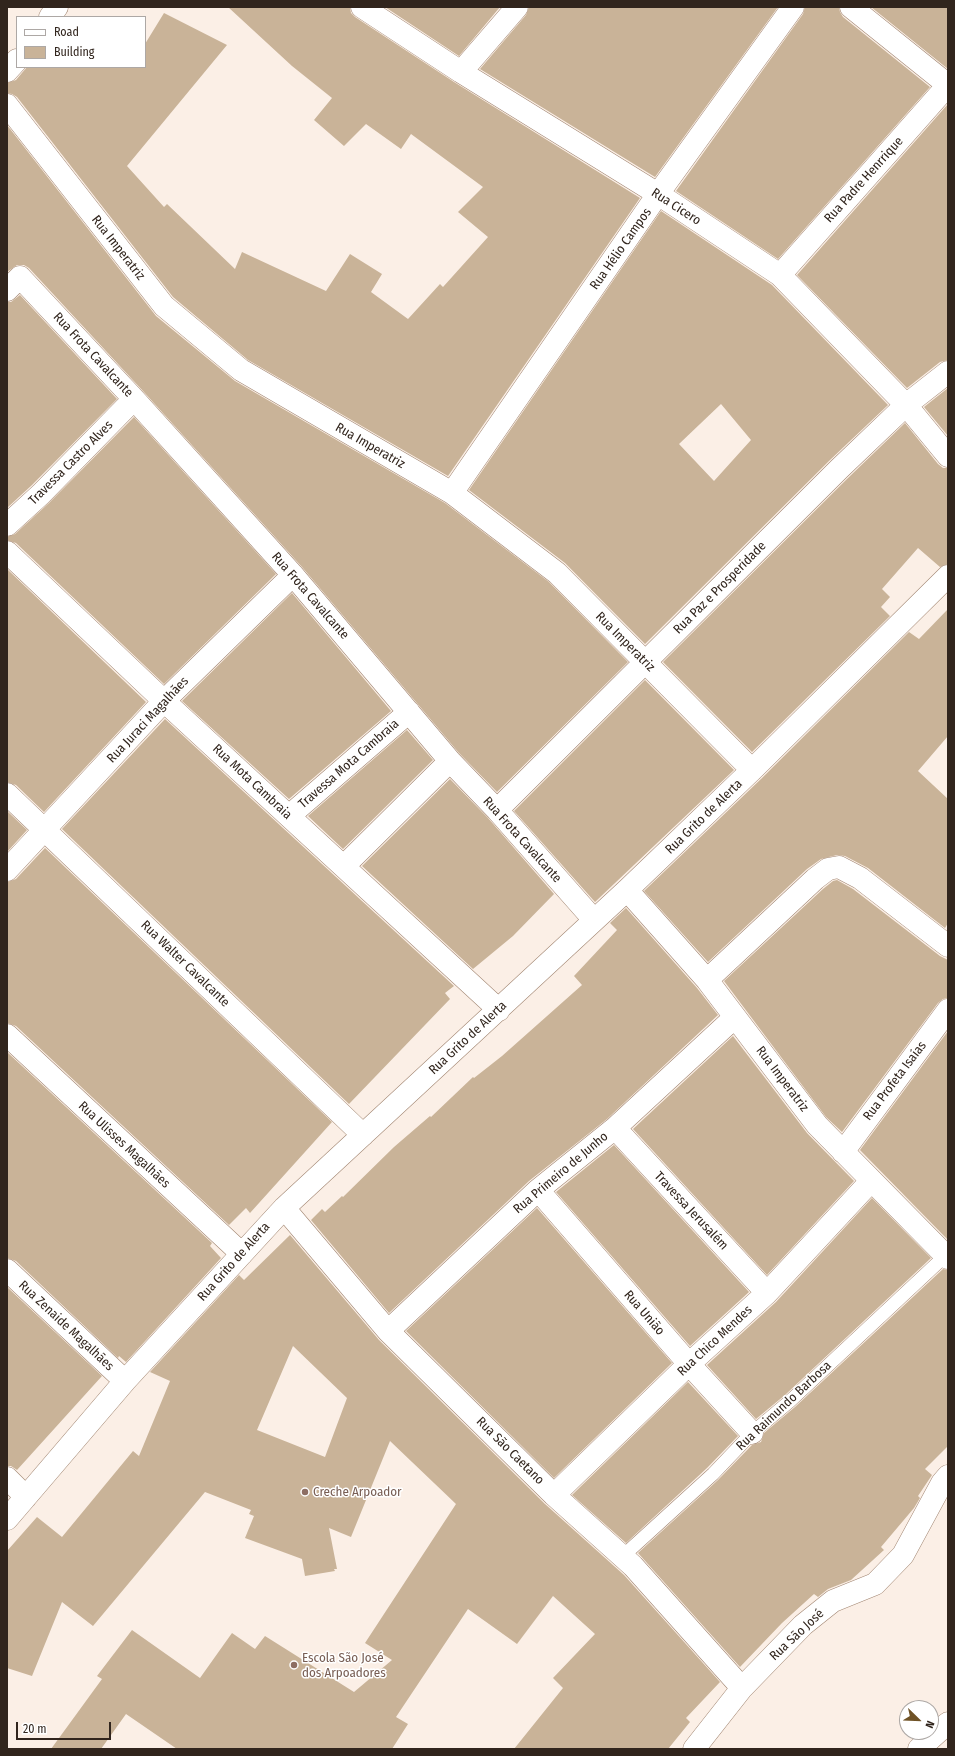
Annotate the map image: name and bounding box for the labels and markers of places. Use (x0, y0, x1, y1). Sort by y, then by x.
place label: Creche Arpoador (313, 1484, 402, 1500)
marker: Creche Arpoador (300, 1487, 310, 1497)
place label: Escola São José dos Arpoadores (302, 1650, 386, 1681)
marker: Escola São José dos Arpoadores (289, 1660, 299, 1670)

